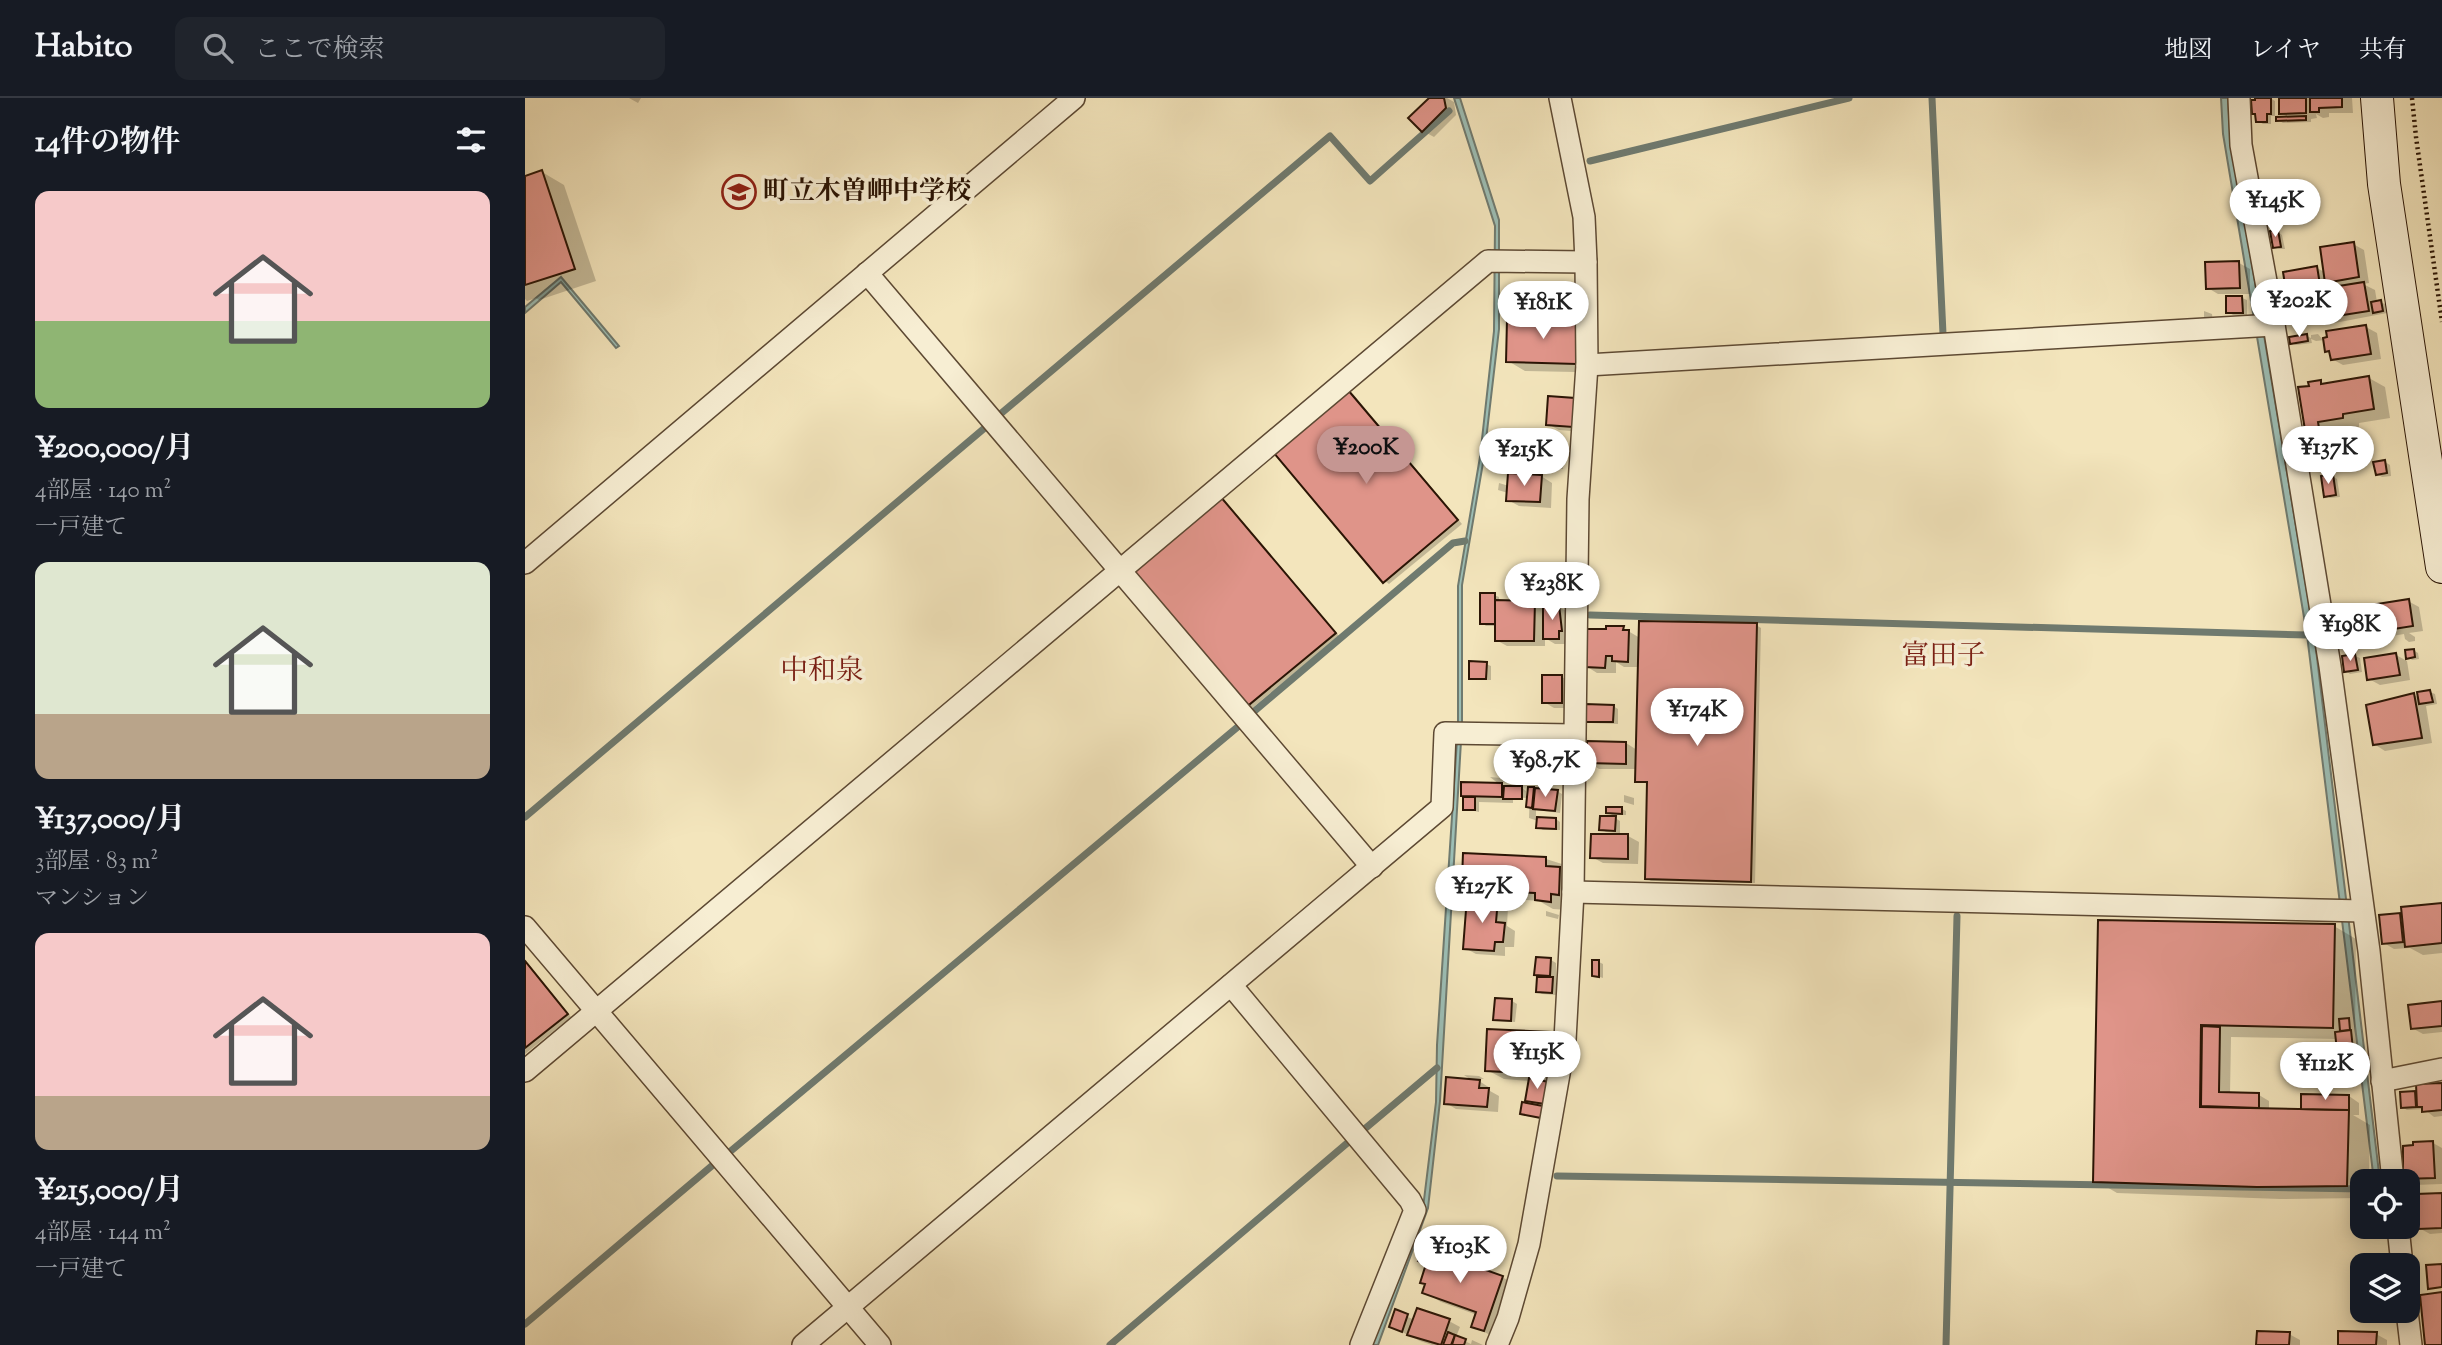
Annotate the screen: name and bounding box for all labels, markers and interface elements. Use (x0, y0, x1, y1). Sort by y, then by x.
search box (175, 17, 665, 80)
text: Habito (35, 24, 133, 72)
icon: search (199, 29, 237, 67)
text: ここで検索 (255, 32, 385, 69)
text: 地図 (2164, 34, 2212, 68)
text: レイヤ (2250, 34, 2321, 68)
text: 共有 (2359, 34, 2407, 68)
icon: filters (452, 121, 490, 159)
text: 14件の物件 (35, 122, 180, 165)
school or university icon: 町立木曽岬中学校 (720, 173, 758, 211)
place label: 町立木曽岬中学校 (763, 174, 971, 211)
pin: ¥145K (2226, 180, 2324, 239)
text: ¥145K (2246, 185, 2304, 218)
icon: home (200, 236, 326, 362)
pin: ¥202K (2250, 280, 2348, 339)
pin: ¥181K (1494, 282, 1592, 341)
text: ¥202K (2267, 285, 2331, 318)
text: ¥181K (1514, 287, 1572, 320)
pin: ¥200K (1317, 426, 1415, 486)
pin: ¥137K (2279, 426, 2377, 486)
text: ¥200,000/月 (35, 428, 194, 471)
pin: ¥215K (1475, 428, 1573, 488)
text: ¥200K (1333, 432, 1399, 465)
text: ¥137K (2298, 432, 2358, 465)
text: ¥215K (1495, 434, 1553, 467)
text: 4部屋 · 140 m² (35, 475, 171, 508)
text: 一戸建て (35, 512, 127, 545)
pin: ¥238K (1503, 562, 1601, 622)
text: ¥238K (1521, 568, 1583, 601)
pin: ¥198K (2301, 603, 2399, 663)
icon: home (200, 607, 326, 733)
text: ¥198K (2319, 609, 2381, 642)
district label: 富田子 (1901, 637, 1985, 677)
district label: 中和泉 (780, 652, 864, 692)
pin: ¥174K (1648, 688, 1746, 748)
text: ¥174K (1667, 694, 1727, 727)
pin: ¥98.7K (1488, 740, 1602, 799)
text: ¥98.7K (1509, 745, 1581, 778)
text: ¥137,000/月 (35, 799, 186, 842)
text: 3部屋 · 83 m² (35, 846, 158, 879)
pin: ¥127K (1433, 866, 1531, 925)
text: ¥127K (1451, 871, 1513, 904)
text: マンション (35, 883, 149, 916)
icon: home (200, 978, 326, 1104)
pin: ¥115K (1488, 1032, 1586, 1091)
text: ¥115K (1510, 1037, 1564, 1070)
pin: ¥112K (2276, 1042, 2374, 1102)
text: ¥112K (2296, 1048, 2354, 1081)
map controls (2350, 1169, 2420, 1323)
button: locate (2350, 1169, 2420, 1239)
text: ¥215,000/月 (35, 1170, 184, 1213)
text: 4部屋 · 144 m² (35, 1217, 171, 1250)
pin: ¥103K (1411, 1226, 1509, 1285)
text: ¥103K (1430, 1231, 1490, 1264)
button: layers (2350, 1253, 2420, 1323)
text: 一戸建て (35, 1254, 127, 1287)

